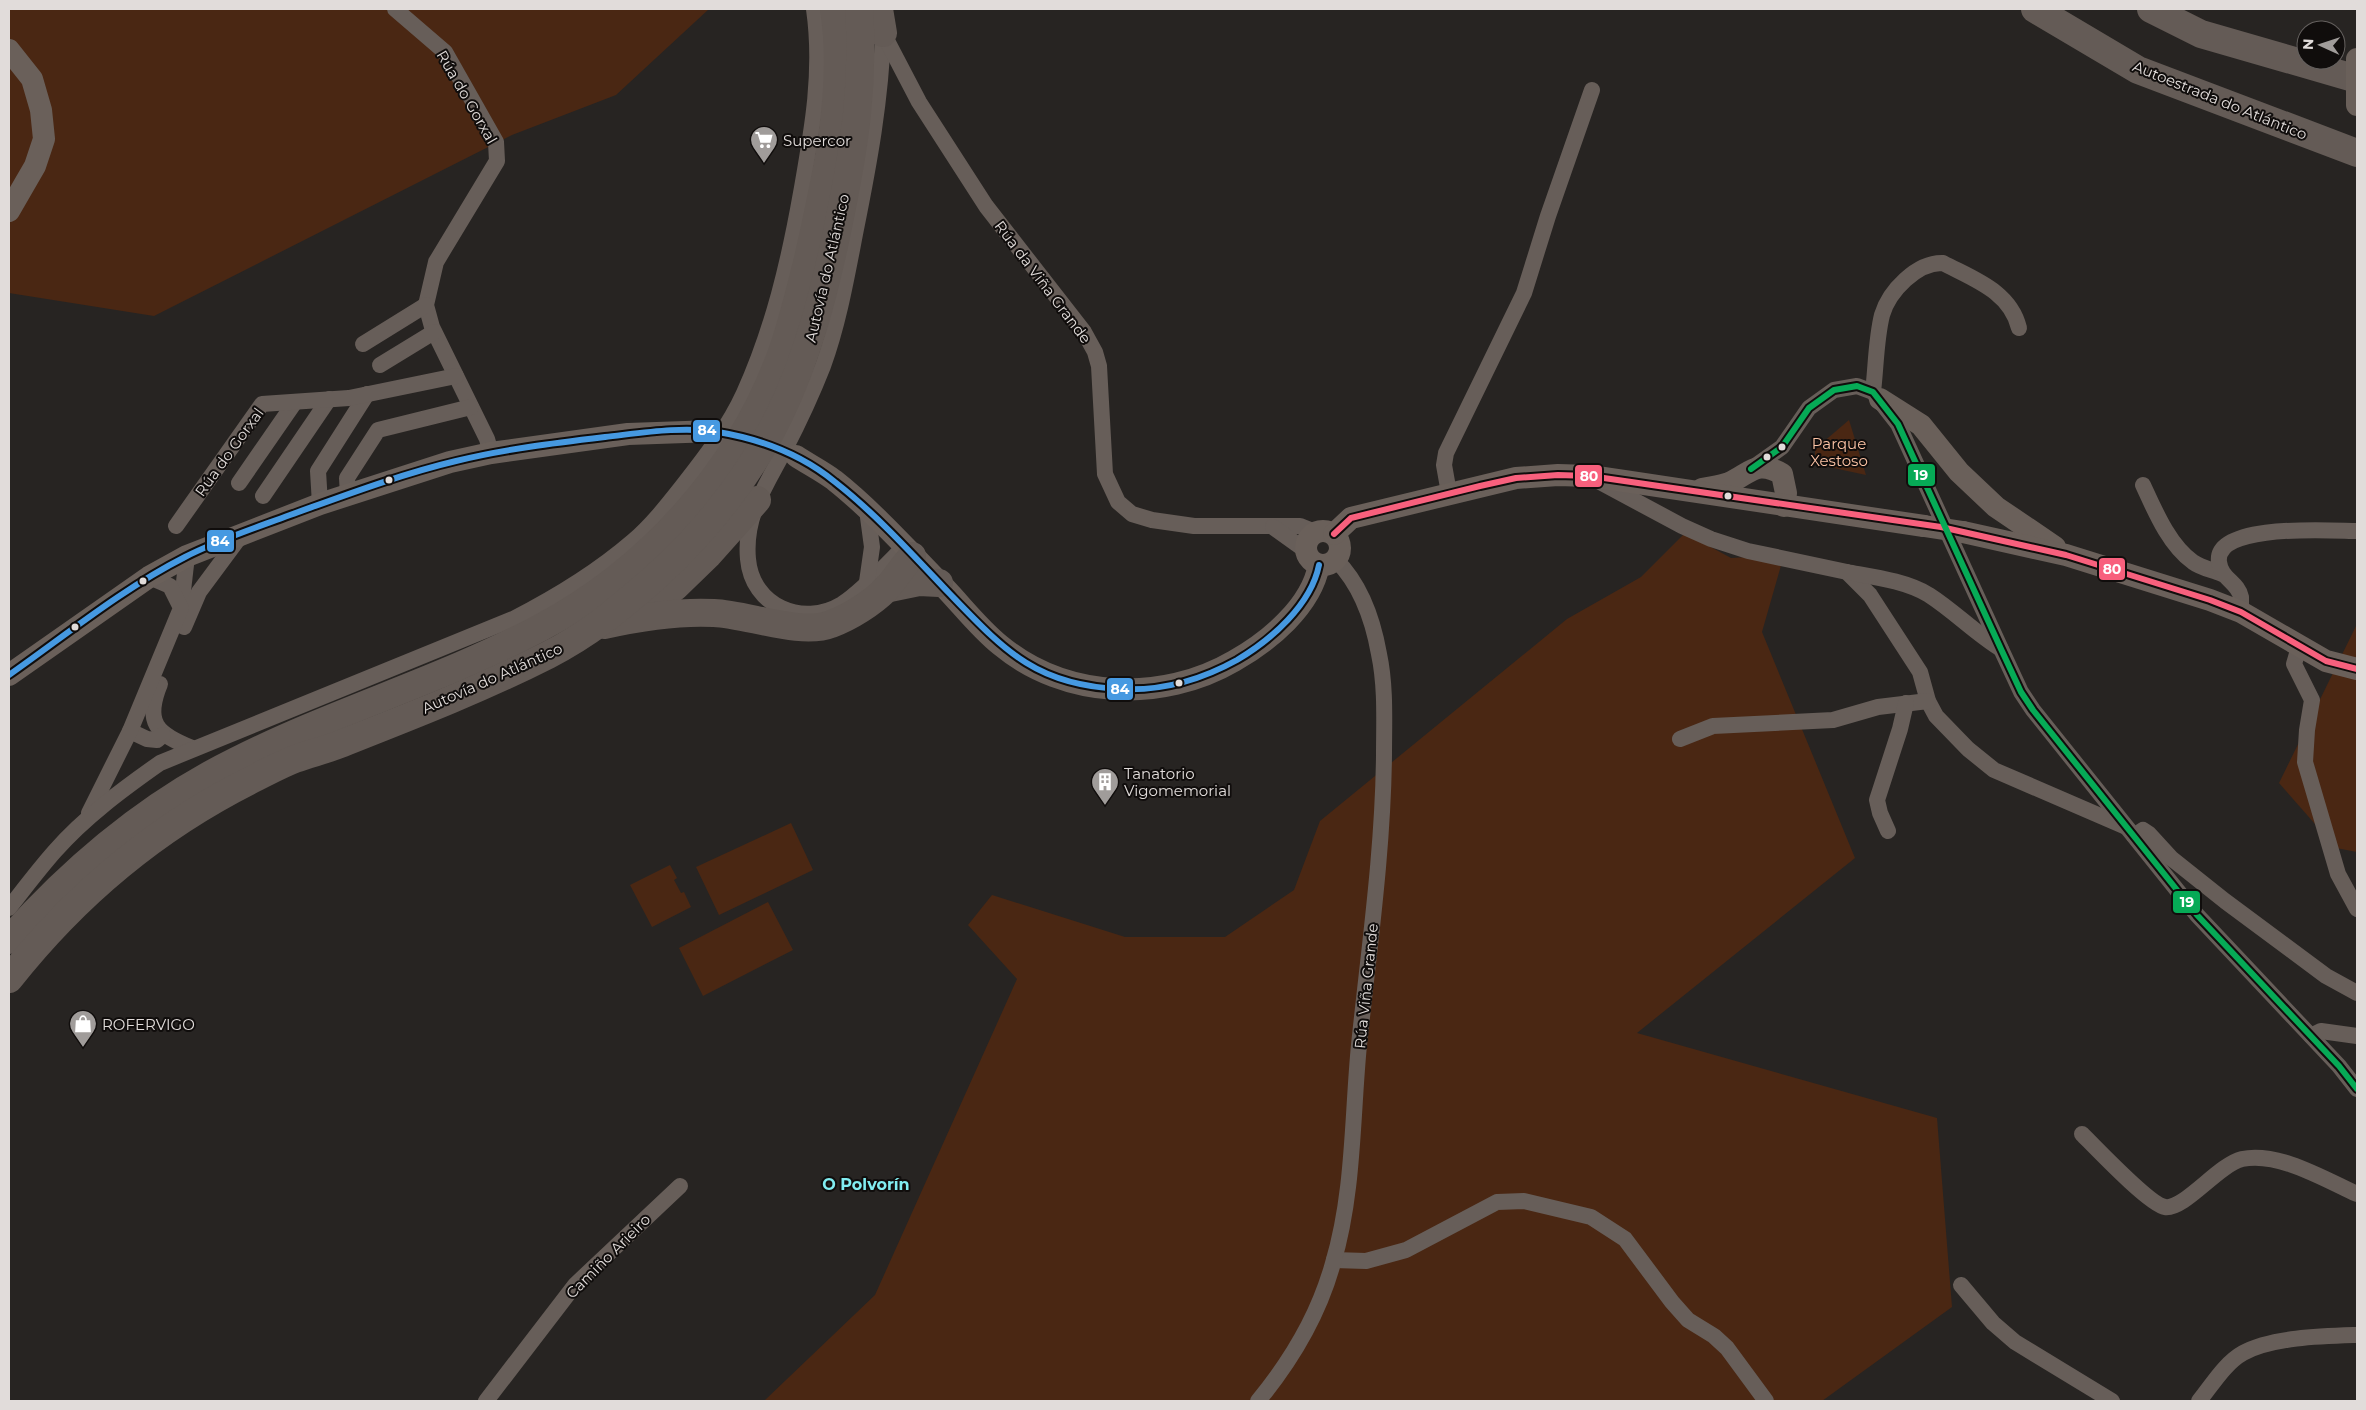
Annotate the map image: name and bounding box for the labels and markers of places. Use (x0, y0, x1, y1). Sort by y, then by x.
supermarket icon: Supercor (749, 125, 779, 164)
place label: Supercor (783, 131, 851, 150)
unlabelled marker (1777, 442, 1787, 452)
unlabelled marker (1762, 452, 1772, 462)
unlabelled marker (384, 475, 394, 485)
unlabelled marker (1723, 491, 1733, 501)
unlabelled marker (138, 576, 148, 586)
unlabelled marker (70, 622, 80, 632)
unlabelled marker (1174, 678, 1184, 688)
place label: Tanatorio Vigomemorial (1124, 764, 1231, 800)
building icon: Tanatorio Vigomemorial (1090, 767, 1120, 806)
shop icon: ROFERVIGO (68, 1009, 98, 1048)
place label: ROFERVIGO (102, 1015, 195, 1034)

